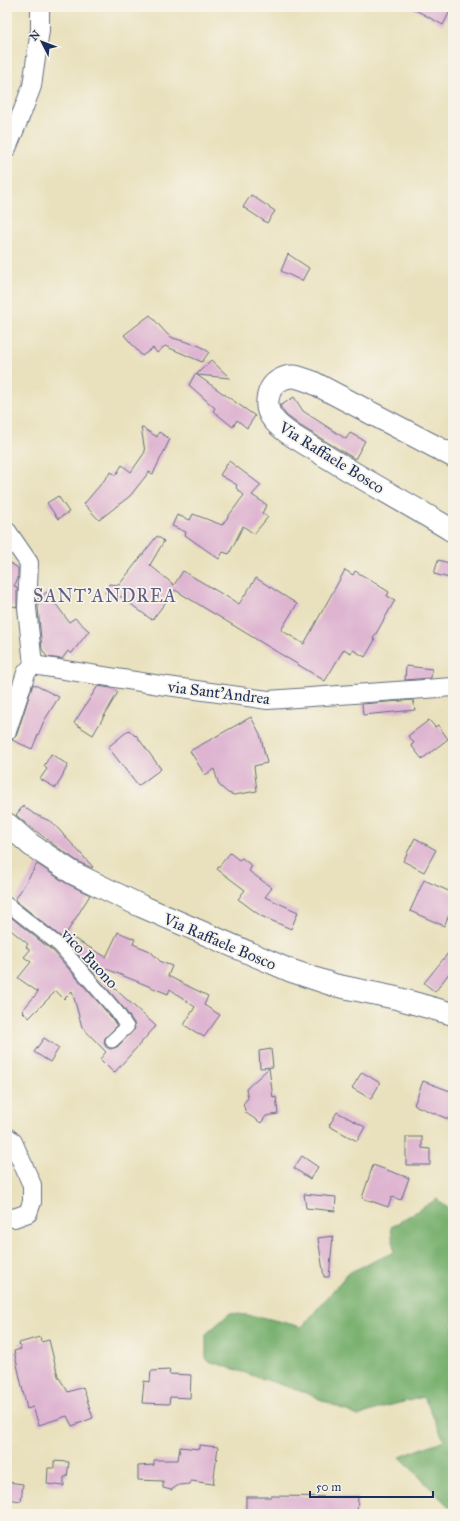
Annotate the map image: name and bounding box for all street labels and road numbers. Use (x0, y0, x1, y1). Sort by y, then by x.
street label: Via Raffaele Bosco (275, 417, 388, 497)
street label: via Sant'Andrea (166, 677, 271, 708)
street label: Via Raffaele Bosco (160, 909, 279, 974)
street label: vico Buono (57, 924, 122, 992)

